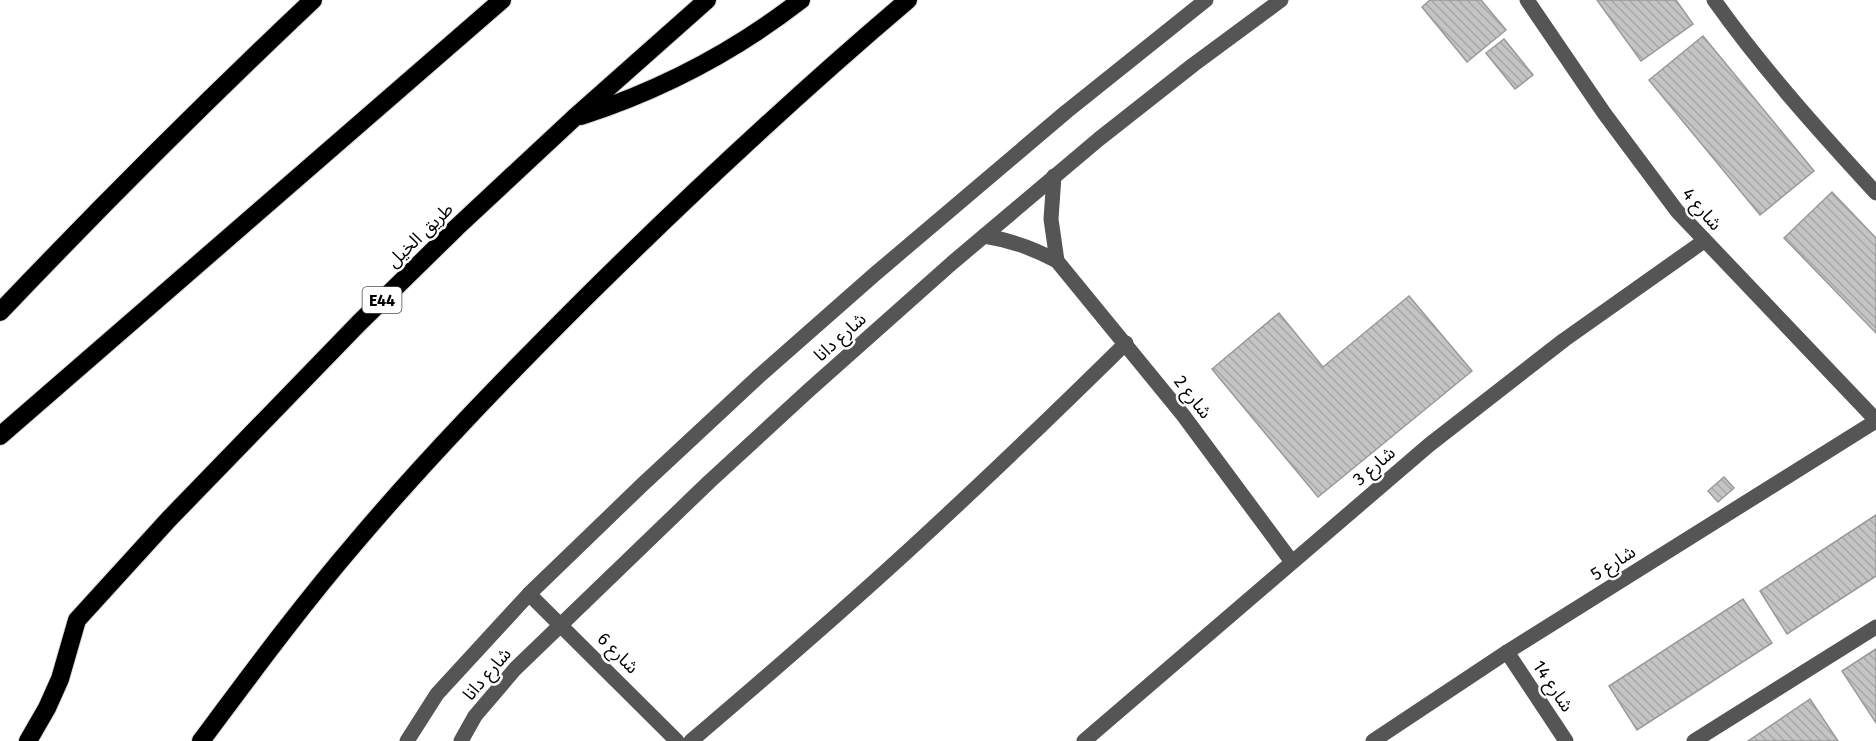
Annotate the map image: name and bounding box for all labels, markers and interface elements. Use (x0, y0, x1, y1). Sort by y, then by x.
street label: شارع 4 (1675, 183, 1727, 237)
street label: طريق الخيل (382, 198, 458, 272)
road number: E44 (362, 287, 401, 313)
street label: شارع دانا (809, 308, 873, 368)
street label: شارع 2 (1167, 371, 1217, 425)
street label: شارع 3 (1348, 442, 1402, 493)
street label: شارع 5 (1586, 541, 1641, 588)
street label: شارع 6 (591, 628, 643, 680)
street label: شارع دانا (458, 643, 518, 707)
street label: شارع 14 (1525, 656, 1578, 718)

